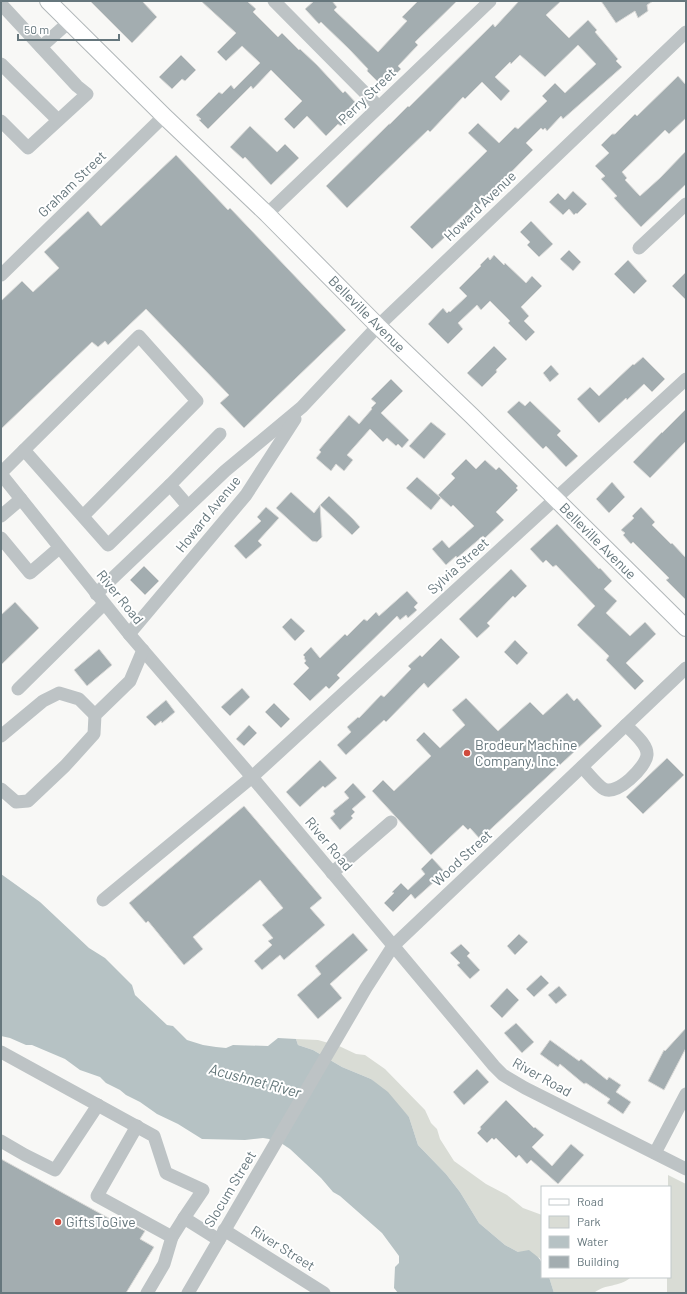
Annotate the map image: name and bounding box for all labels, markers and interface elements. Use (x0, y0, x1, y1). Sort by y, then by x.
scale bar (18, 16, 119, 42)
text: 50 m (24, 22, 49, 36)
street label: Perry Street (334, 64, 399, 127)
street label: Graham Street (34, 147, 109, 220)
street label: Howard Avenue (440, 167, 519, 244)
street label: Belleville Avenue (326, 272, 409, 355)
street label: Howard Avenue (172, 472, 244, 555)
street label: Belleville Avenue (557, 499, 640, 582)
street label: Sylvia Street (424, 534, 492, 597)
street label: River Road (93, 566, 147, 627)
place label: Brodeur Machine Company, Inc. (475, 736, 577, 769)
marker: Brodeur Machine Company, Inc. (462, 748, 472, 758)
street label: River Road (302, 813, 357, 874)
street label: Wood Street (428, 826, 495, 890)
street label: River Road (510, 1053, 575, 1100)
water label: Acushnet River (207, 1059, 304, 1101)
street label: Slocum Street (200, 1147, 259, 1230)
legend (541, 1186, 671, 1278)
text: Road (577, 1194, 604, 1208)
place label: GiftsToGive (66, 1213, 136, 1230)
text: Park (577, 1214, 601, 1228)
marker: GiftsToGive (53, 1217, 63, 1227)
street label: River Street (248, 1221, 318, 1274)
text: Water (577, 1234, 609, 1248)
text: Building (577, 1254, 619, 1268)

